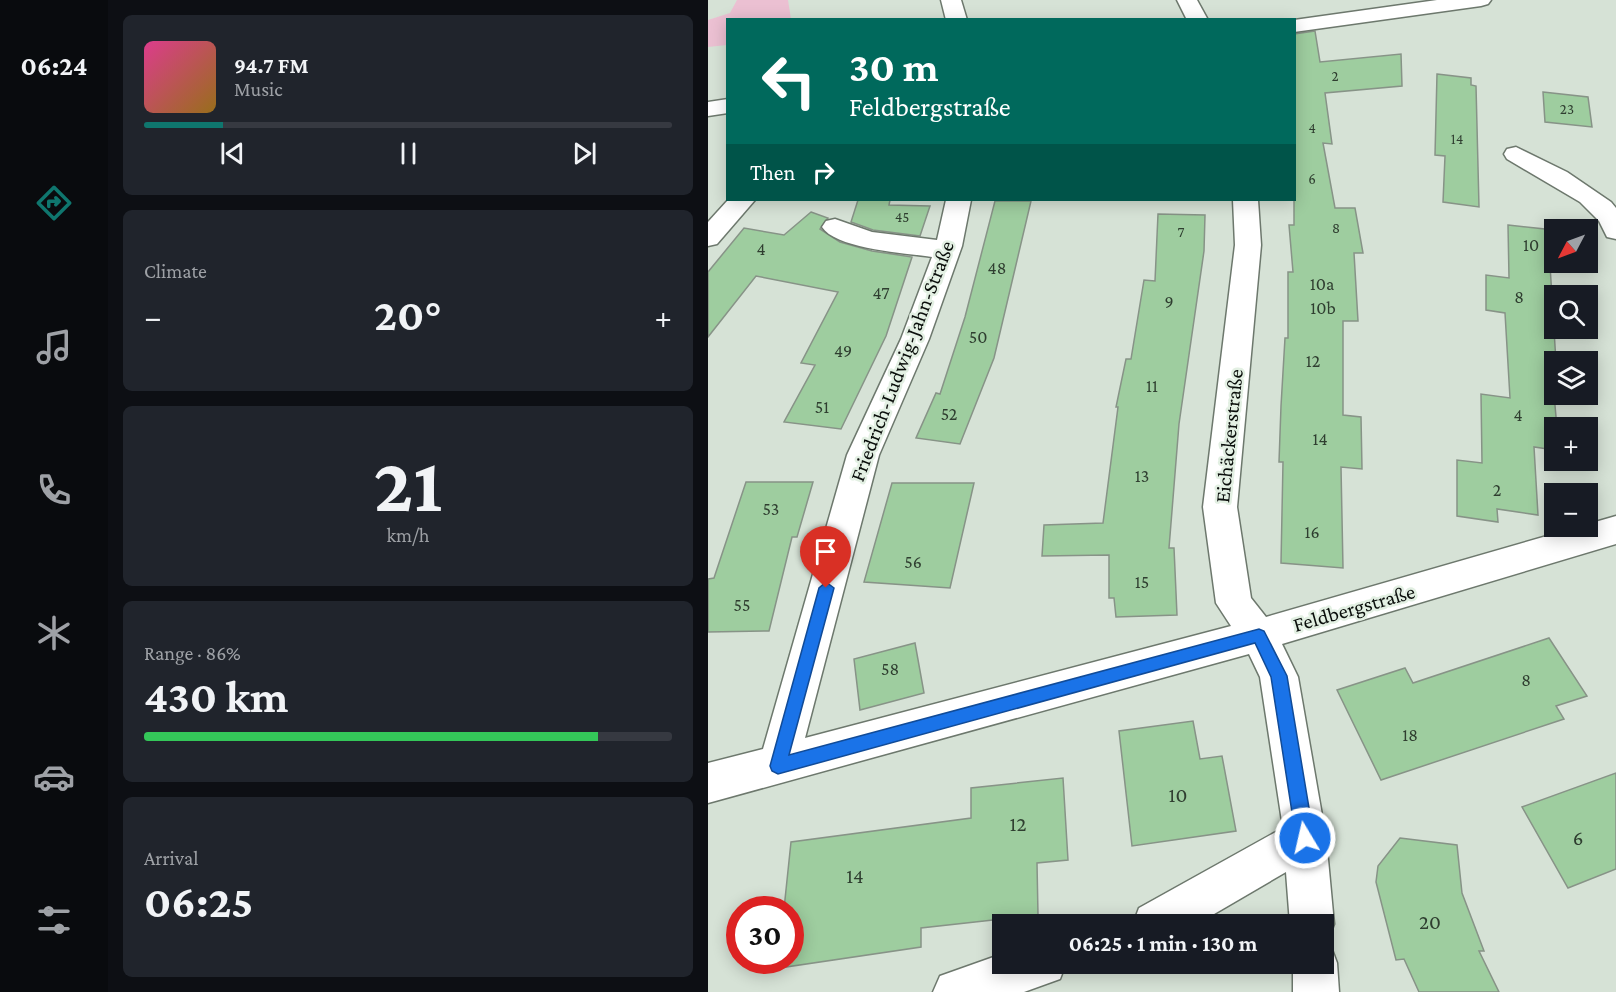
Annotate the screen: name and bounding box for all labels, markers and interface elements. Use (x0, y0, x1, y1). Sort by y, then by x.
icon: left (750, 42, 828, 120)
text: 30 m (849, 43, 939, 90)
text: 06:24 (21, 51, 87, 81)
text: 94.7 FM (234, 53, 309, 78)
house number: 2 (1331, 68, 1339, 84)
text: Music (234, 78, 283, 100)
text: Feldbergstraße (849, 92, 1011, 122)
house number: 23 (1560, 101, 1574, 117)
house number: 4 (1308, 120, 1316, 136)
house number: 14 (1451, 131, 1463, 147)
icon: previous (216, 137, 249, 170)
icon: pause (392, 137, 425, 170)
icon: next (568, 137, 601, 170)
icon: right (807, 156, 840, 189)
text: Then (750, 160, 795, 185)
house number: 6 (1308, 171, 1316, 187)
icon: directions (33, 182, 75, 224)
house number: 45 (895, 209, 909, 225)
north arrow (1544, 219, 1598, 273)
map controls (1544, 219, 1598, 537)
house number: 8 (1332, 220, 1340, 236)
house number: 7 (1178, 224, 1185, 240)
house number: 10 (1523, 235, 1539, 255)
street label: Friedrich-Ludwig-Jahn-Straße (845, 237, 959, 485)
house number: 4 (756, 239, 766, 259)
house number: 48 (988, 258, 1006, 278)
text: Climate (144, 260, 207, 282)
house number: 10a (1310, 274, 1334, 294)
house number: 47 (872, 283, 890, 303)
button: search (1544, 285, 1598, 339)
house number: 8 (1514, 287, 1524, 307)
text: 20° (374, 290, 442, 340)
house number: 9 (1164, 292, 1174, 312)
text: − (144, 298, 161, 335)
text: + (655, 298, 672, 335)
house number: 10b (1310, 298, 1336, 318)
icon: music (33, 326, 75, 368)
house number: 50 (969, 327, 987, 347)
house number: 49 (834, 341, 852, 361)
house number: 12 (1306, 351, 1320, 371)
button: layers (1544, 351, 1598, 405)
street label: Eichäckerstraße (1210, 368, 1248, 504)
house number: 11 (1146, 376, 1158, 396)
house number: 51 (815, 397, 829, 417)
house number: 52 (941, 404, 957, 424)
house number: 4 (1513, 405, 1523, 425)
button: + (1544, 417, 1598, 471)
house number: 14 (1312, 429, 1328, 449)
text: 21 (374, 441, 442, 528)
house number: 13 (1135, 466, 1149, 486)
icon: phone (33, 469, 75, 511)
house number: 2 (1493, 480, 1501, 500)
button: − (1544, 483, 1598, 537)
house number: 53 (763, 499, 779, 519)
house number: 16 (1304, 522, 1320, 542)
text: km/h (386, 524, 430, 546)
pin (800, 526, 851, 588)
icon: arrive (809, 535, 842, 568)
house number: 56 (904, 552, 922, 572)
house number: 15 (1135, 572, 1149, 592)
street label: Feldbergstraße (1290, 579, 1418, 637)
house number: 55 (734, 595, 750, 615)
icon: climate (33, 612, 75, 654)
text: Range · 86% (144, 642, 241, 664)
house number: 58 (881, 659, 899, 679)
house number: 8 (1521, 670, 1531, 690)
text: 430 km (144, 672, 288, 722)
house number: 18 (1402, 725, 1418, 745)
icon: car (33, 756, 75, 798)
house number: 10 (1169, 783, 1187, 807)
position arrow (1273, 806, 1337, 870)
house number: 12 (1010, 812, 1026, 836)
house number: 6 (1573, 826, 1583, 850)
text: Arrival (144, 847, 198, 869)
house number: 14 (846, 864, 864, 888)
text: 06:25 (144, 877, 253, 927)
speed limit sign: 30 (726, 896, 804, 974)
icon: filters (33, 899, 75, 941)
house number: 20 (1419, 910, 1441, 934)
text: 06:25 · 1 min · 130 m (1069, 931, 1257, 956)

